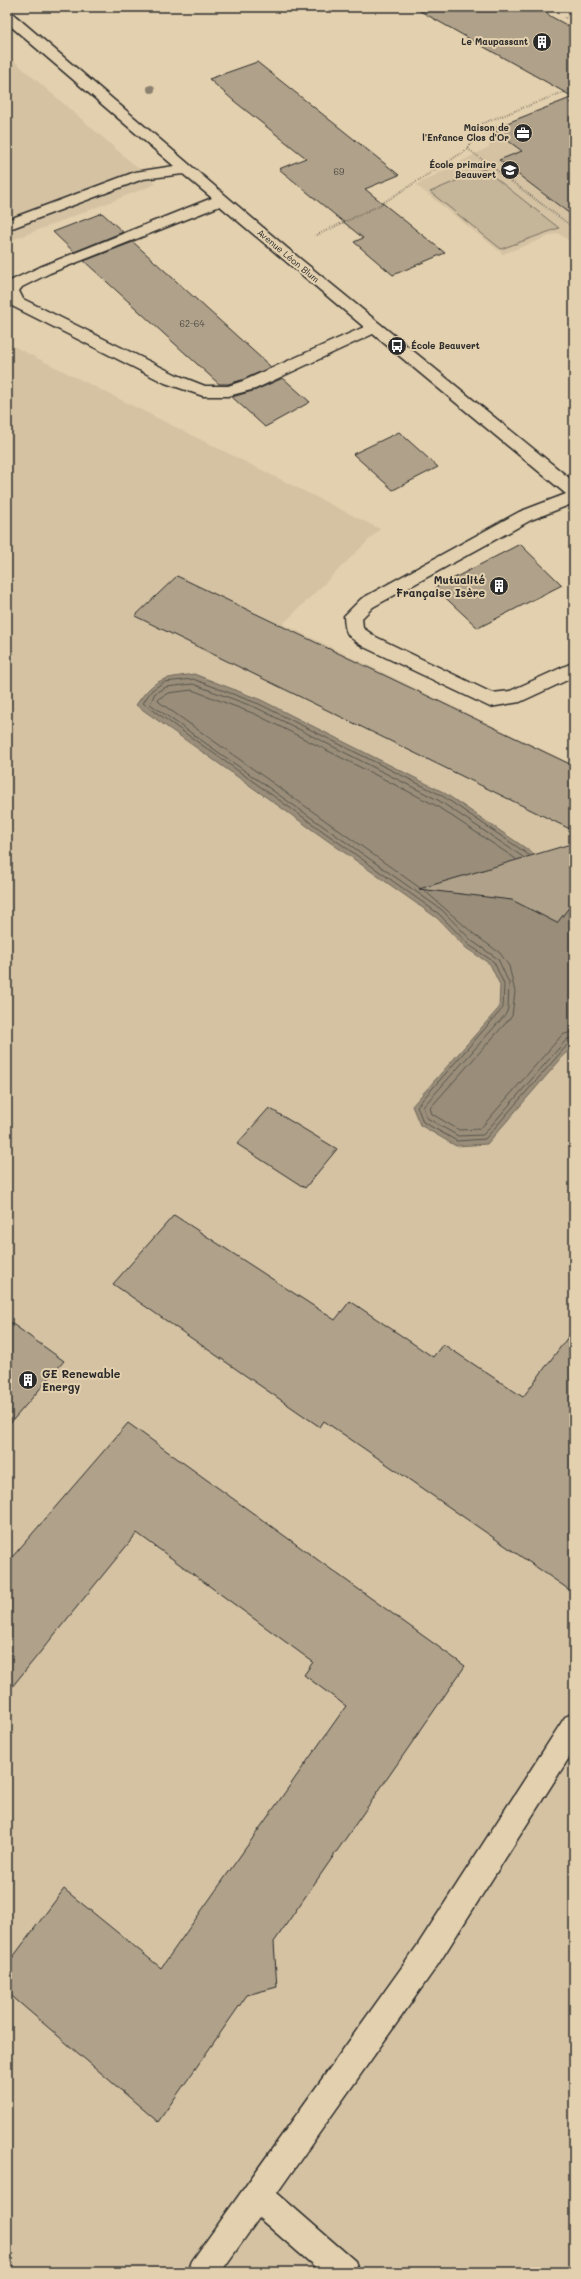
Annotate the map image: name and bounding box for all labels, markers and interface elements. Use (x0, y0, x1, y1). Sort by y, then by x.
building icon: Le Maupassant (531, 31, 553, 53)
place label: Le Maupassant (461, 36, 528, 47)
place label: Maison de l'Enfance Clos d'Or (422, 122, 509, 143)
office icon: Maison de l'Enfance Clos d'Or (512, 122, 534, 144)
place label: École primaire Beauvert (429, 159, 496, 180)
school or university icon: École primaire Beauvert (499, 159, 521, 181)
house number: 69 (334, 166, 345, 177)
street label: Avenue Léon Blum (255, 227, 322, 285)
house number: 62-64 (180, 318, 205, 329)
bus stop icon: École Beauvert (386, 335, 408, 357)
place label: École Beauvert (411, 340, 480, 351)
place label: Mutualité Française Isère (396, 572, 485, 600)
building icon: Mutualité Française Isère (488, 575, 510, 597)
place label: GE Renewable Energy (42, 1366, 121, 1394)
building icon: GE Renewable Energy (17, 1369, 39, 1391)

